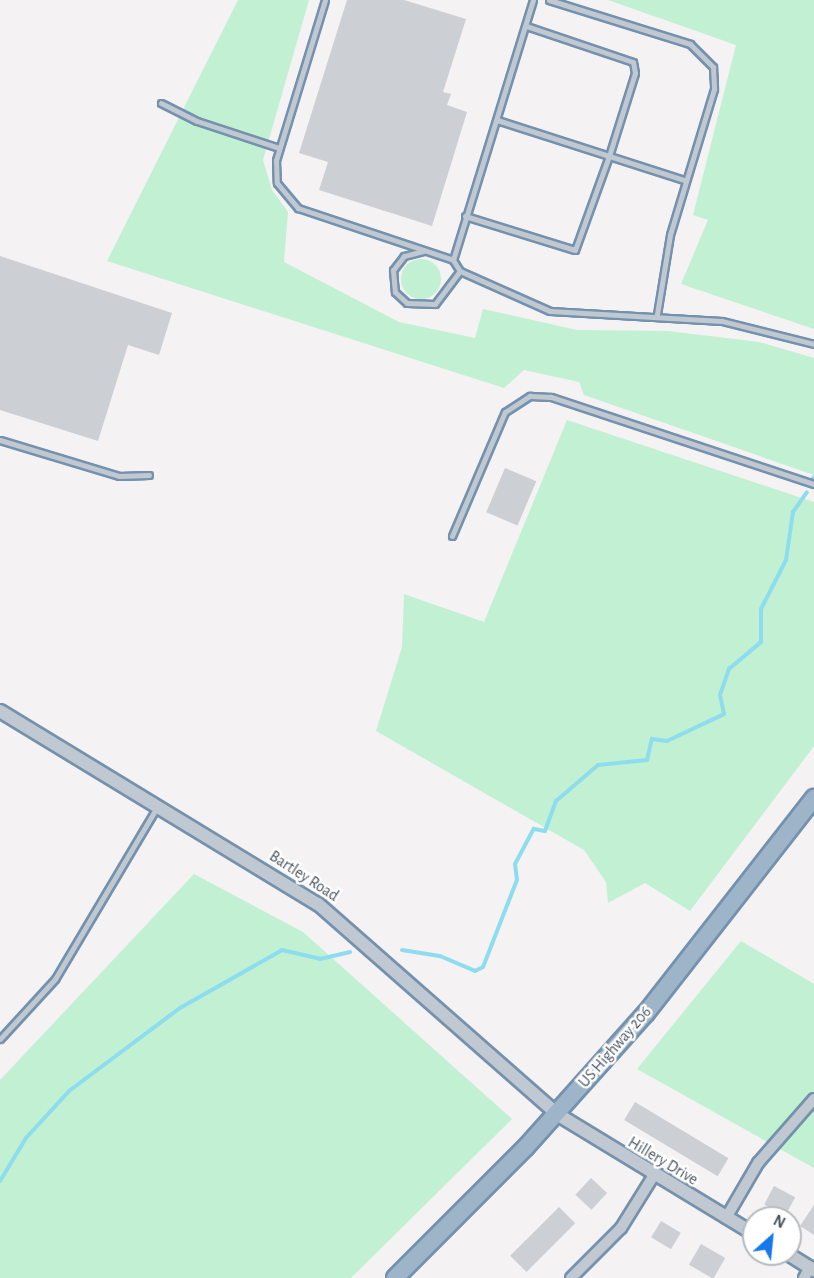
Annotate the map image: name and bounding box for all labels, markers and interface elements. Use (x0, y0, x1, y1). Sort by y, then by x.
street label: Bartley Road (266, 847, 342, 905)
street label: US Highway 206 (575, 1002, 655, 1092)
street label: Hillery Drive (625, 1133, 701, 1189)
north arrow (742, 1206, 802, 1266)
text: N (771, 1212, 788, 1231)

